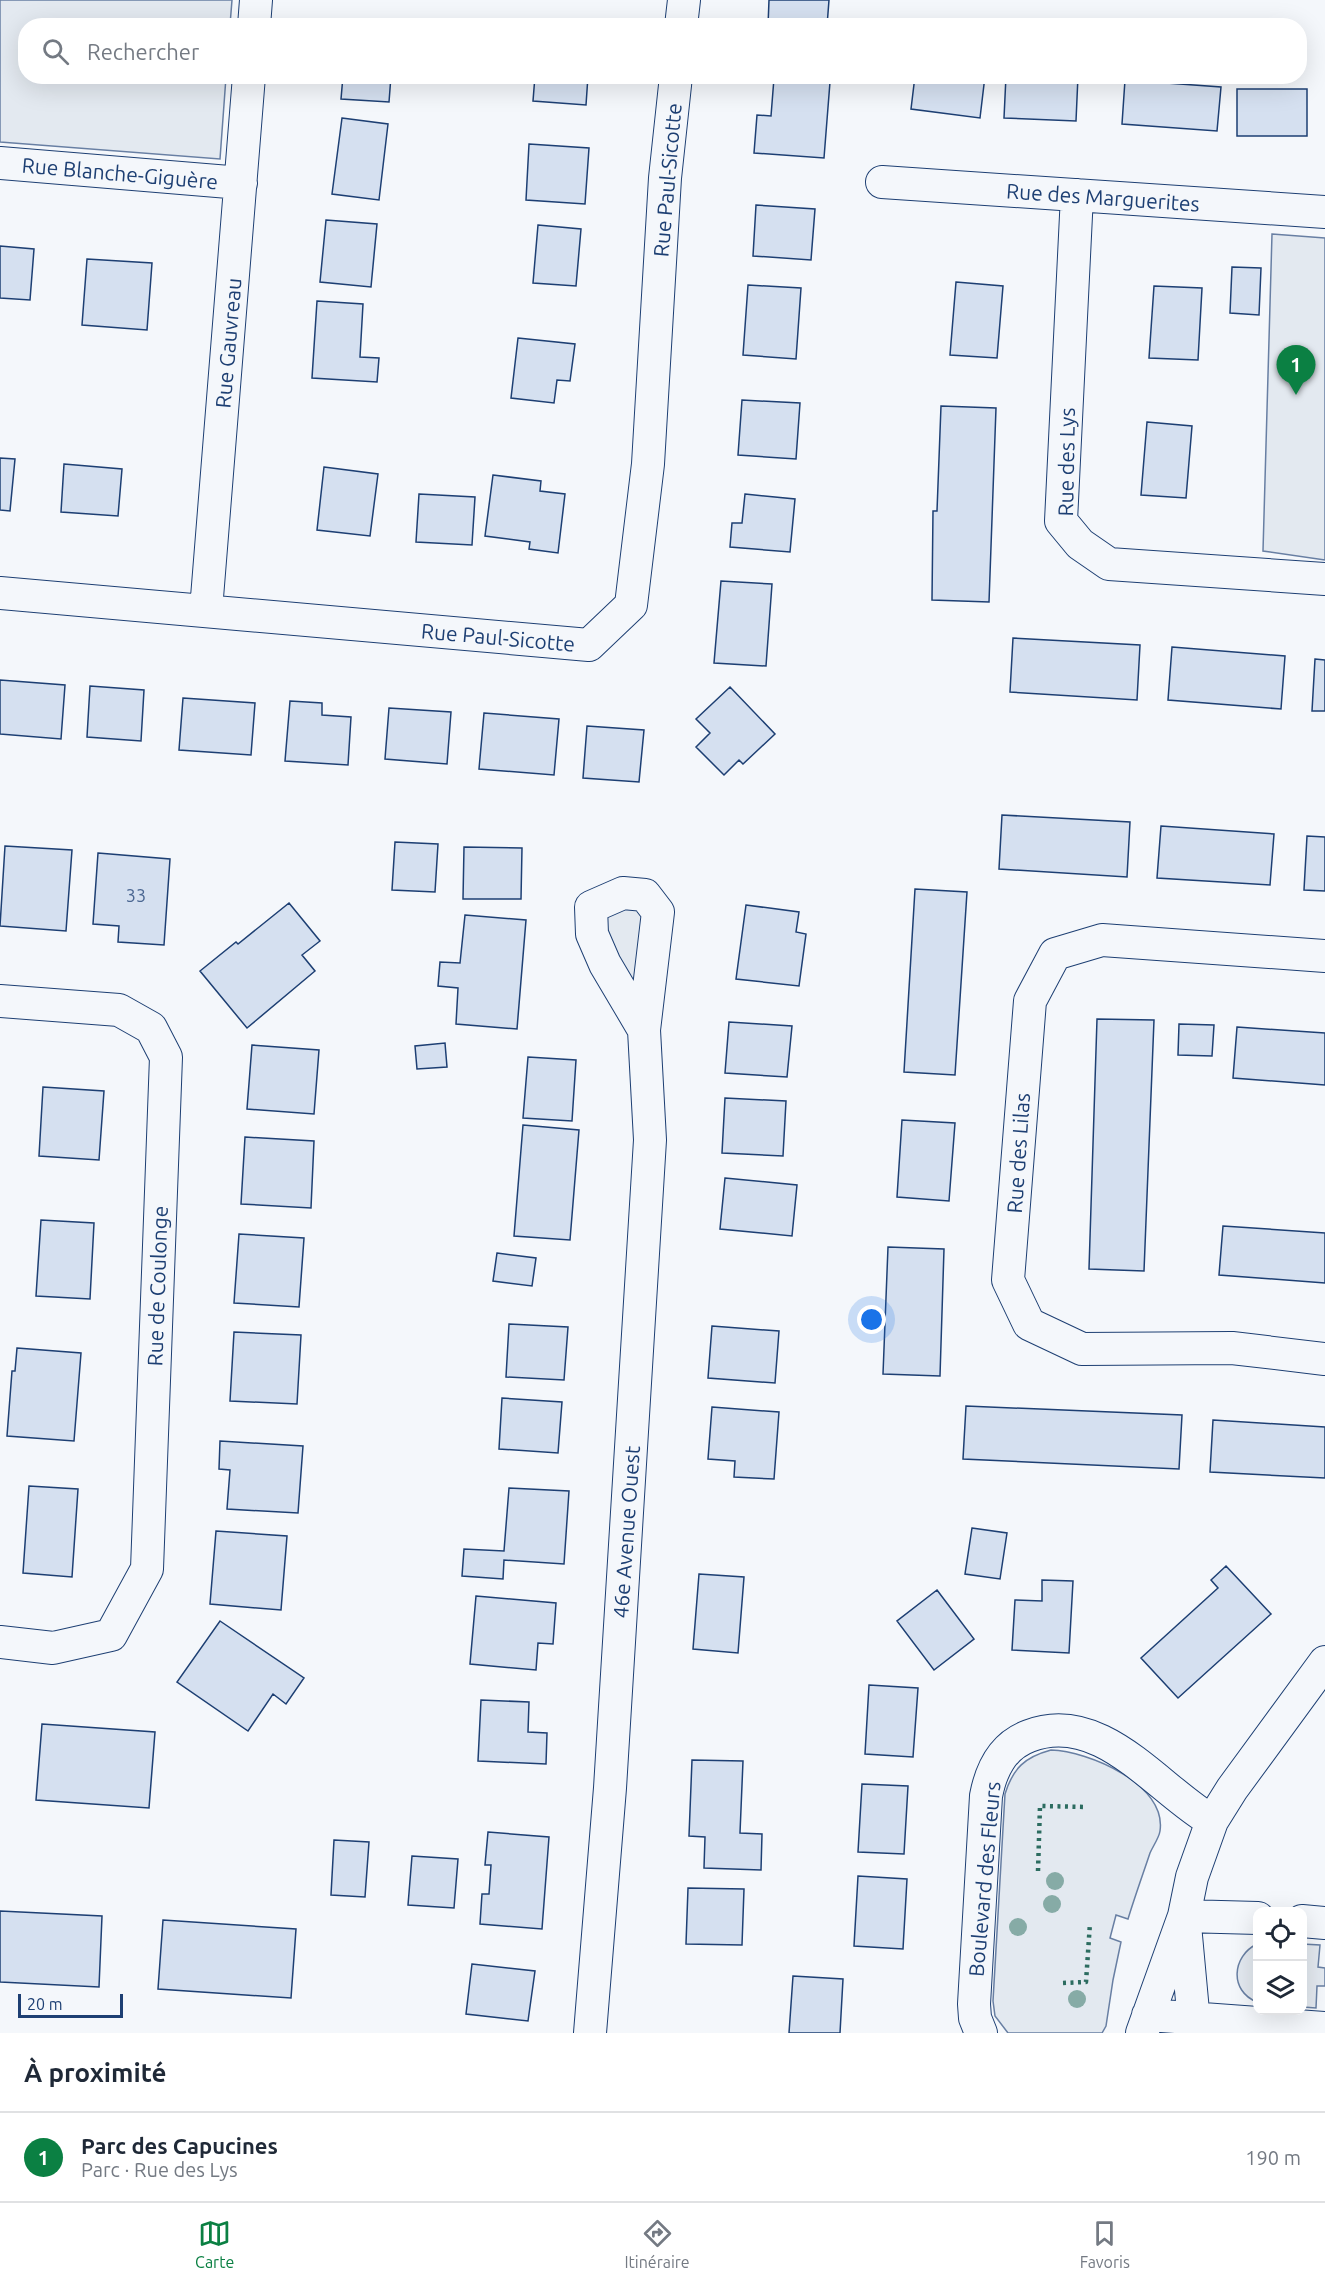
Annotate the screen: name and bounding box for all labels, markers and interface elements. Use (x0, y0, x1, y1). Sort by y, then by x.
search box (18, 18, 1307, 84)
icon: search (39, 35, 72, 68)
text: Rechercher (87, 39, 199, 64)
street label: Rue Paul-Sicotte (648, 102, 686, 258)
street label: Rue Blanche-Giguère (21, 152, 219, 194)
street label: Rue des Marguerites (1005, 178, 1201, 216)
street label: Rue Gauvreau (210, 277, 246, 409)
pin: 1 (1276, 346, 1316, 395)
street label: Rue des Lys (1053, 407, 1079, 517)
street label: Rue Paul-Sicotte (420, 618, 576, 656)
house number: 33 (126, 885, 146, 905)
street label: Rue des Lilas (1002, 1092, 1034, 1214)
street label: Rue de Coulonge (142, 1205, 172, 1367)
your location (857, 1305, 886, 1334)
street label: 46e Avenue Ouest (608, 1445, 644, 1619)
street label: Boulevard des Fleurs (964, 1780, 1004, 1978)
map controls (1253, 1907, 1307, 2015)
button: locate (1253, 1907, 1307, 1961)
button: layers (1253, 1961, 1307, 2015)
scale bar (18, 1991, 123, 2018)
text: 20 m (27, 1995, 63, 2013)
text: À proximité (24, 2058, 166, 2087)
text: Parc des Capucines (81, 2133, 278, 2158)
text: 1 (38, 2146, 49, 2169)
text: 190 m (1245, 2146, 1301, 2169)
text: Parc · Rue des Lys (81, 2158, 238, 2181)
tab: Carte (195, 2217, 234, 2271)
tab: Itinéraire (624, 2217, 690, 2271)
tab: Favoris (1080, 2217, 1130, 2271)

